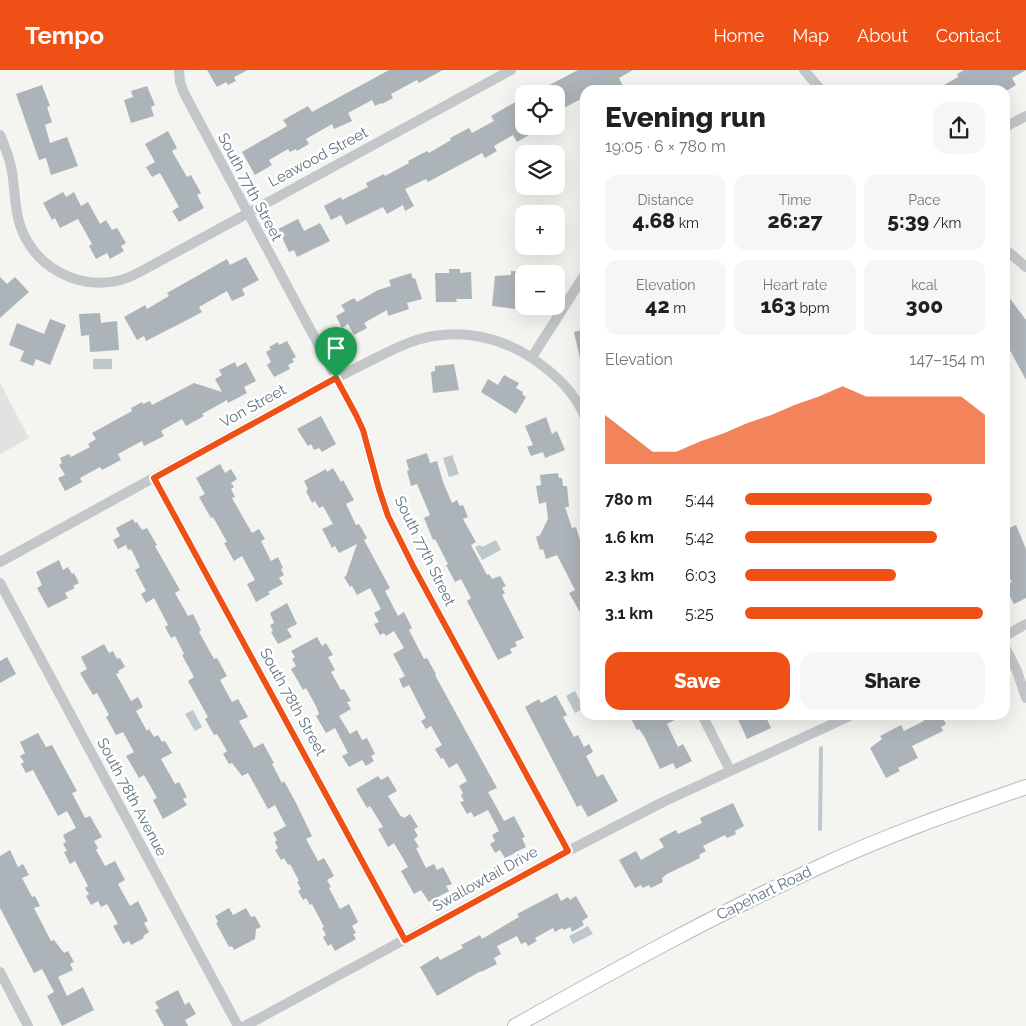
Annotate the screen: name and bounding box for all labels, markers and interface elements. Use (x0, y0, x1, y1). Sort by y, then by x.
text: Tempo (25, 21, 104, 50)
text: Home (713, 25, 764, 46)
text: Map (792, 25, 829, 46)
text: About (857, 25, 908, 46)
text: Contact (936, 25, 1001, 46)
map controls (515, 85, 565, 315)
button: locate (515, 85, 565, 135)
text: Evening run (605, 101, 766, 134)
button: share (933, 102, 985, 154)
street label: Leawood Street (265, 123, 371, 191)
street label: South 77th Street (214, 130, 286, 244)
text: 19:05 · 6 × 780 m (605, 137, 726, 156)
button: layers (515, 145, 565, 195)
text: Distance (638, 192, 694, 208)
text: Time (779, 192, 811, 208)
text: Pace (908, 192, 940, 208)
button: + (515, 205, 565, 255)
text: 4.68 (632, 208, 675, 233)
text: 26:27 (768, 208, 822, 233)
text: 5:39 (887, 208, 929, 233)
text: km (675, 215, 699, 231)
text: /km (929, 215, 961, 231)
button: − (515, 265, 565, 315)
text: Elevation (636, 277, 695, 293)
text: Heart rate (763, 277, 827, 293)
text: kcal (911, 277, 937, 293)
text: 42 (645, 293, 670, 318)
text: 163 (760, 293, 796, 318)
text: 300 (905, 293, 943, 318)
text: m (670, 300, 686, 316)
text: bpm (796, 300, 830, 316)
pin (315, 327, 357, 378)
icon: arrive (322, 334, 350, 362)
text: Elevation (605, 350, 673, 369)
text: 147–154 m (909, 350, 985, 369)
street label: Von Street (217, 381, 289, 431)
text: 780 m (605, 490, 652, 509)
text: 5:44 (685, 490, 714, 509)
street label: South 77th Street (391, 493, 459, 609)
text: 1.6 km (605, 528, 654, 547)
text: 5:42 (685, 528, 714, 547)
text: 2.3 km (605, 566, 654, 585)
text: 6:03 (685, 566, 716, 585)
text: 3.1 km (605, 604, 653, 623)
text: 5:25 (685, 604, 714, 623)
street label: South 78th Street (256, 645, 330, 759)
button: Save (605, 652, 790, 710)
button: Share (800, 652, 985, 710)
street label: South 78th Avenue (93, 735, 171, 859)
street label: Swallowtail Drive (429, 842, 541, 915)
street label: Capehart Road (714, 862, 814, 924)

